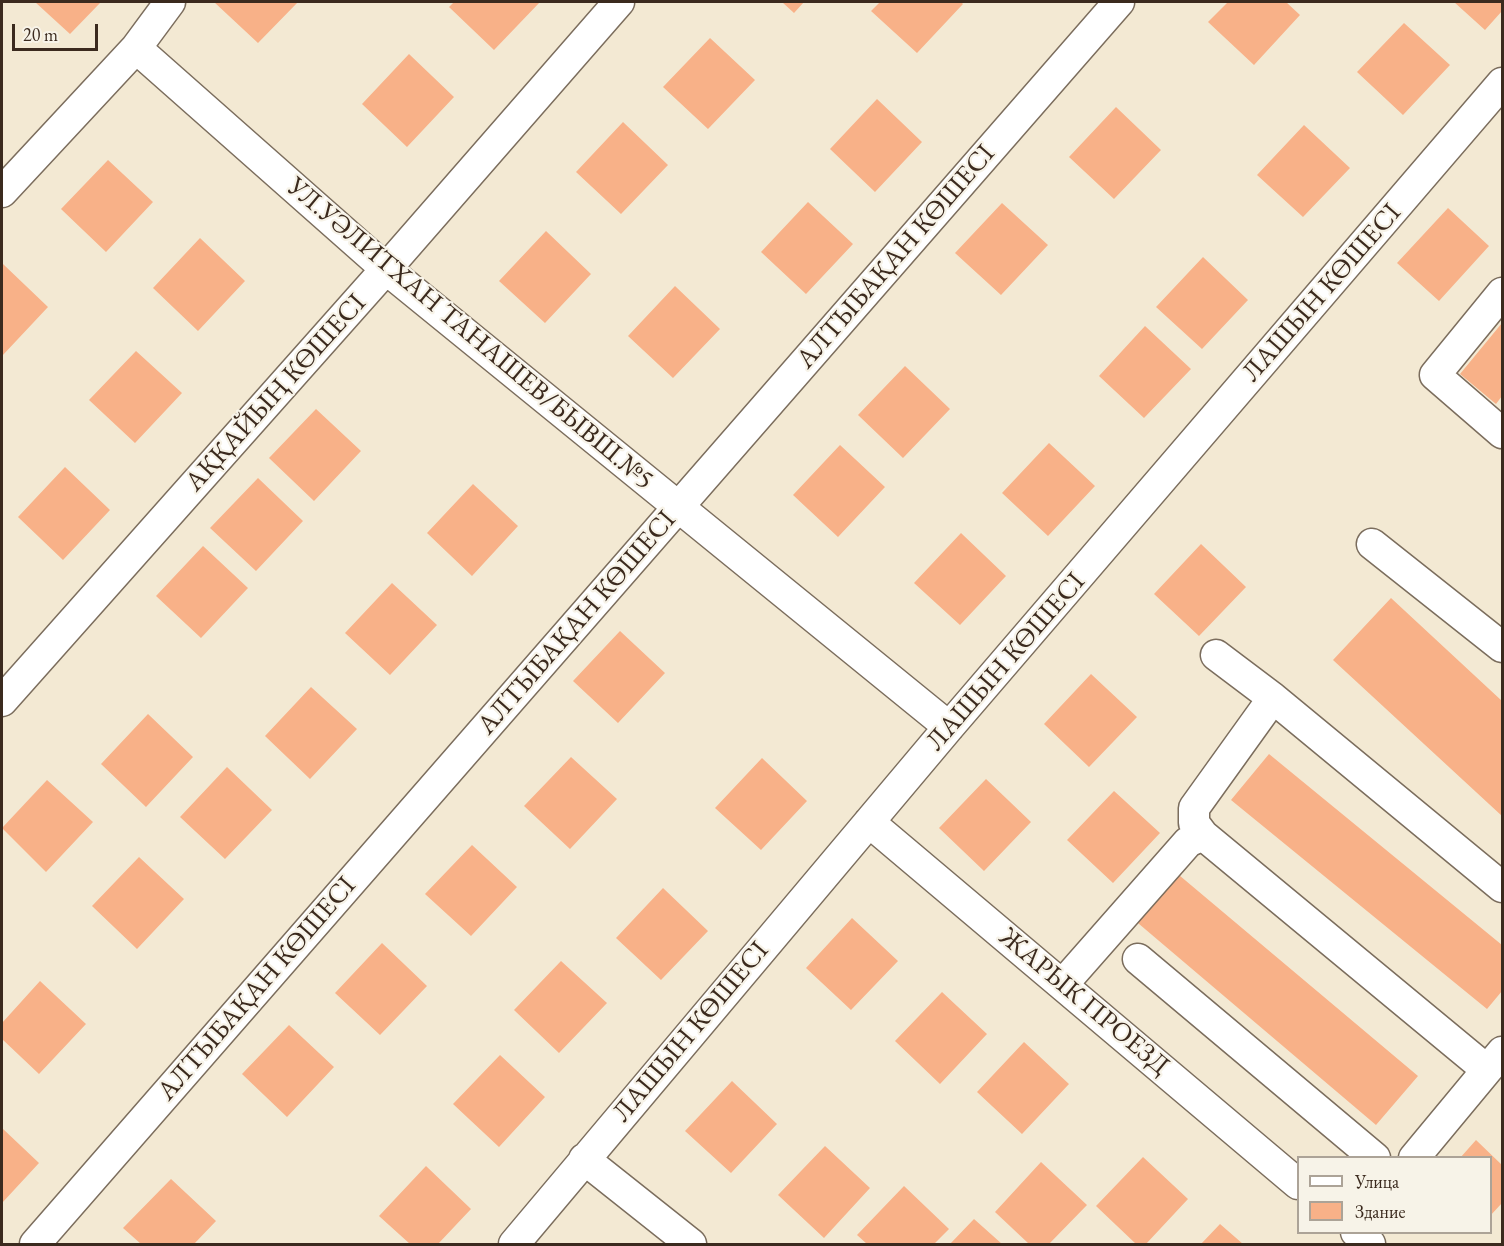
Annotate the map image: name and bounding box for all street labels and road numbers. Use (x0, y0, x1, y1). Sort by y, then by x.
street label: АЛТЫБАҚАН КӨШЕСІ (790, 139, 1002, 375)
street label: УЛ.УӘЛИТХАН ТАНАШЕВ/БЫВШ.№5 (280, 171, 660, 497)
street label: ЛАШЫН КӨШЕСІ (1236, 197, 1408, 389)
street label: АҚҚАЙЫҢ КӨШЕСІ (179, 288, 373, 498)
street label: АЛТЫБАҚАН КӨШЕСІ (471, 505, 683, 741)
street label: ЛАШЫН КӨШЕСІ (920, 566, 1092, 758)
street label: АЛТЫБАҚАН КӨШЕСІ (151, 871, 363, 1107)
street label: ЖАРЫК ПРОЕЗД (992, 921, 1176, 1083)
street label: ЛАШЫН КӨШЕСІ (606, 935, 776, 1129)

